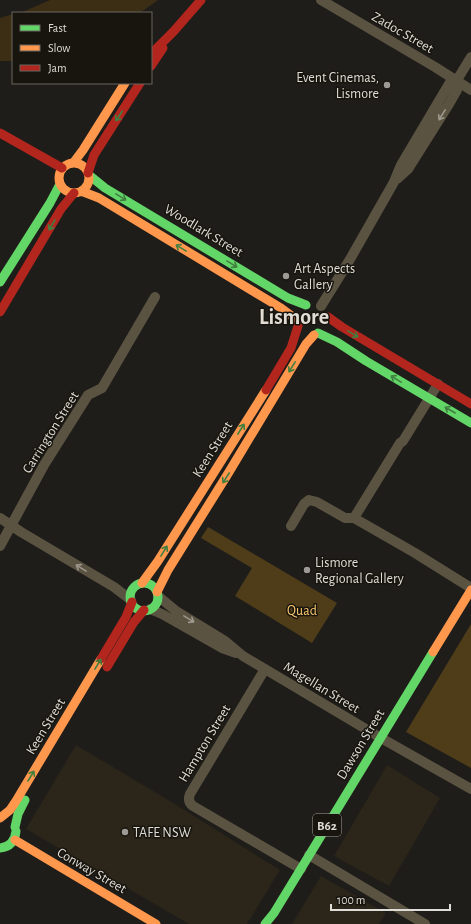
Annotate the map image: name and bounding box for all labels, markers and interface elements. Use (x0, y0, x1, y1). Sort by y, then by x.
street label: Zadoc Street (369, 10, 436, 56)
legend (12, 12, 152, 84)
text: Fast (48, 22, 67, 34)
text: Slow (48, 42, 70, 54)
text: Jam (48, 62, 67, 74)
place label: Event Cinemas, Lismore (296, 71, 379, 101)
marker: Event Cinemas, Lismore (382, 80, 392, 90)
one-way arrow (437, 109, 445, 121)
one-way arrow (115, 110, 123, 121)
one-way arrow (115, 193, 127, 201)
street label: Woodlark Street (162, 202, 246, 260)
one-way arrow (48, 219, 56, 231)
one-way arrow (175, 243, 187, 251)
one-way arrow (226, 260, 237, 268)
place label: Art Aspects Gallery (294, 262, 355, 292)
marker: Art Aspects Gallery (281, 271, 291, 281)
district label: Lismore (259, 306, 329, 328)
one-way arrow (347, 330, 359, 338)
one-way arrow (288, 361, 296, 373)
one-way arrow (390, 374, 402, 382)
street label: Carrington Street (20, 389, 82, 476)
one-way arrow (444, 406, 456, 414)
street label: Keen Street (190, 419, 236, 480)
one-way arrow (237, 423, 245, 435)
one-way arrow (221, 472, 229, 484)
one-way arrow (160, 546, 168, 557)
place label: Lismore Regional Gallery (315, 556, 404, 586)
one-way arrow (75, 563, 87, 571)
marker: Lismore Regional Gallery (302, 565, 312, 575)
park label: Quad (287, 604, 317, 618)
one-way arrow (183, 615, 195, 623)
one-way arrow (94, 658, 102, 670)
street label: Magellan Street (281, 660, 363, 716)
street label: Keen Street (24, 696, 68, 757)
street label: Hampton Street (176, 702, 234, 785)
street label: Dawson Street (334, 707, 388, 782)
one-way arrow (28, 770, 36, 782)
road number: B62 (313, 814, 341, 836)
place label: TAFE NSW (133, 826, 191, 840)
marker: TAFE NSW (120, 827, 130, 837)
street label: Conway Street (54, 845, 129, 897)
scale bar (331, 886, 450, 912)
text: 100 m (337, 894, 365, 906)

